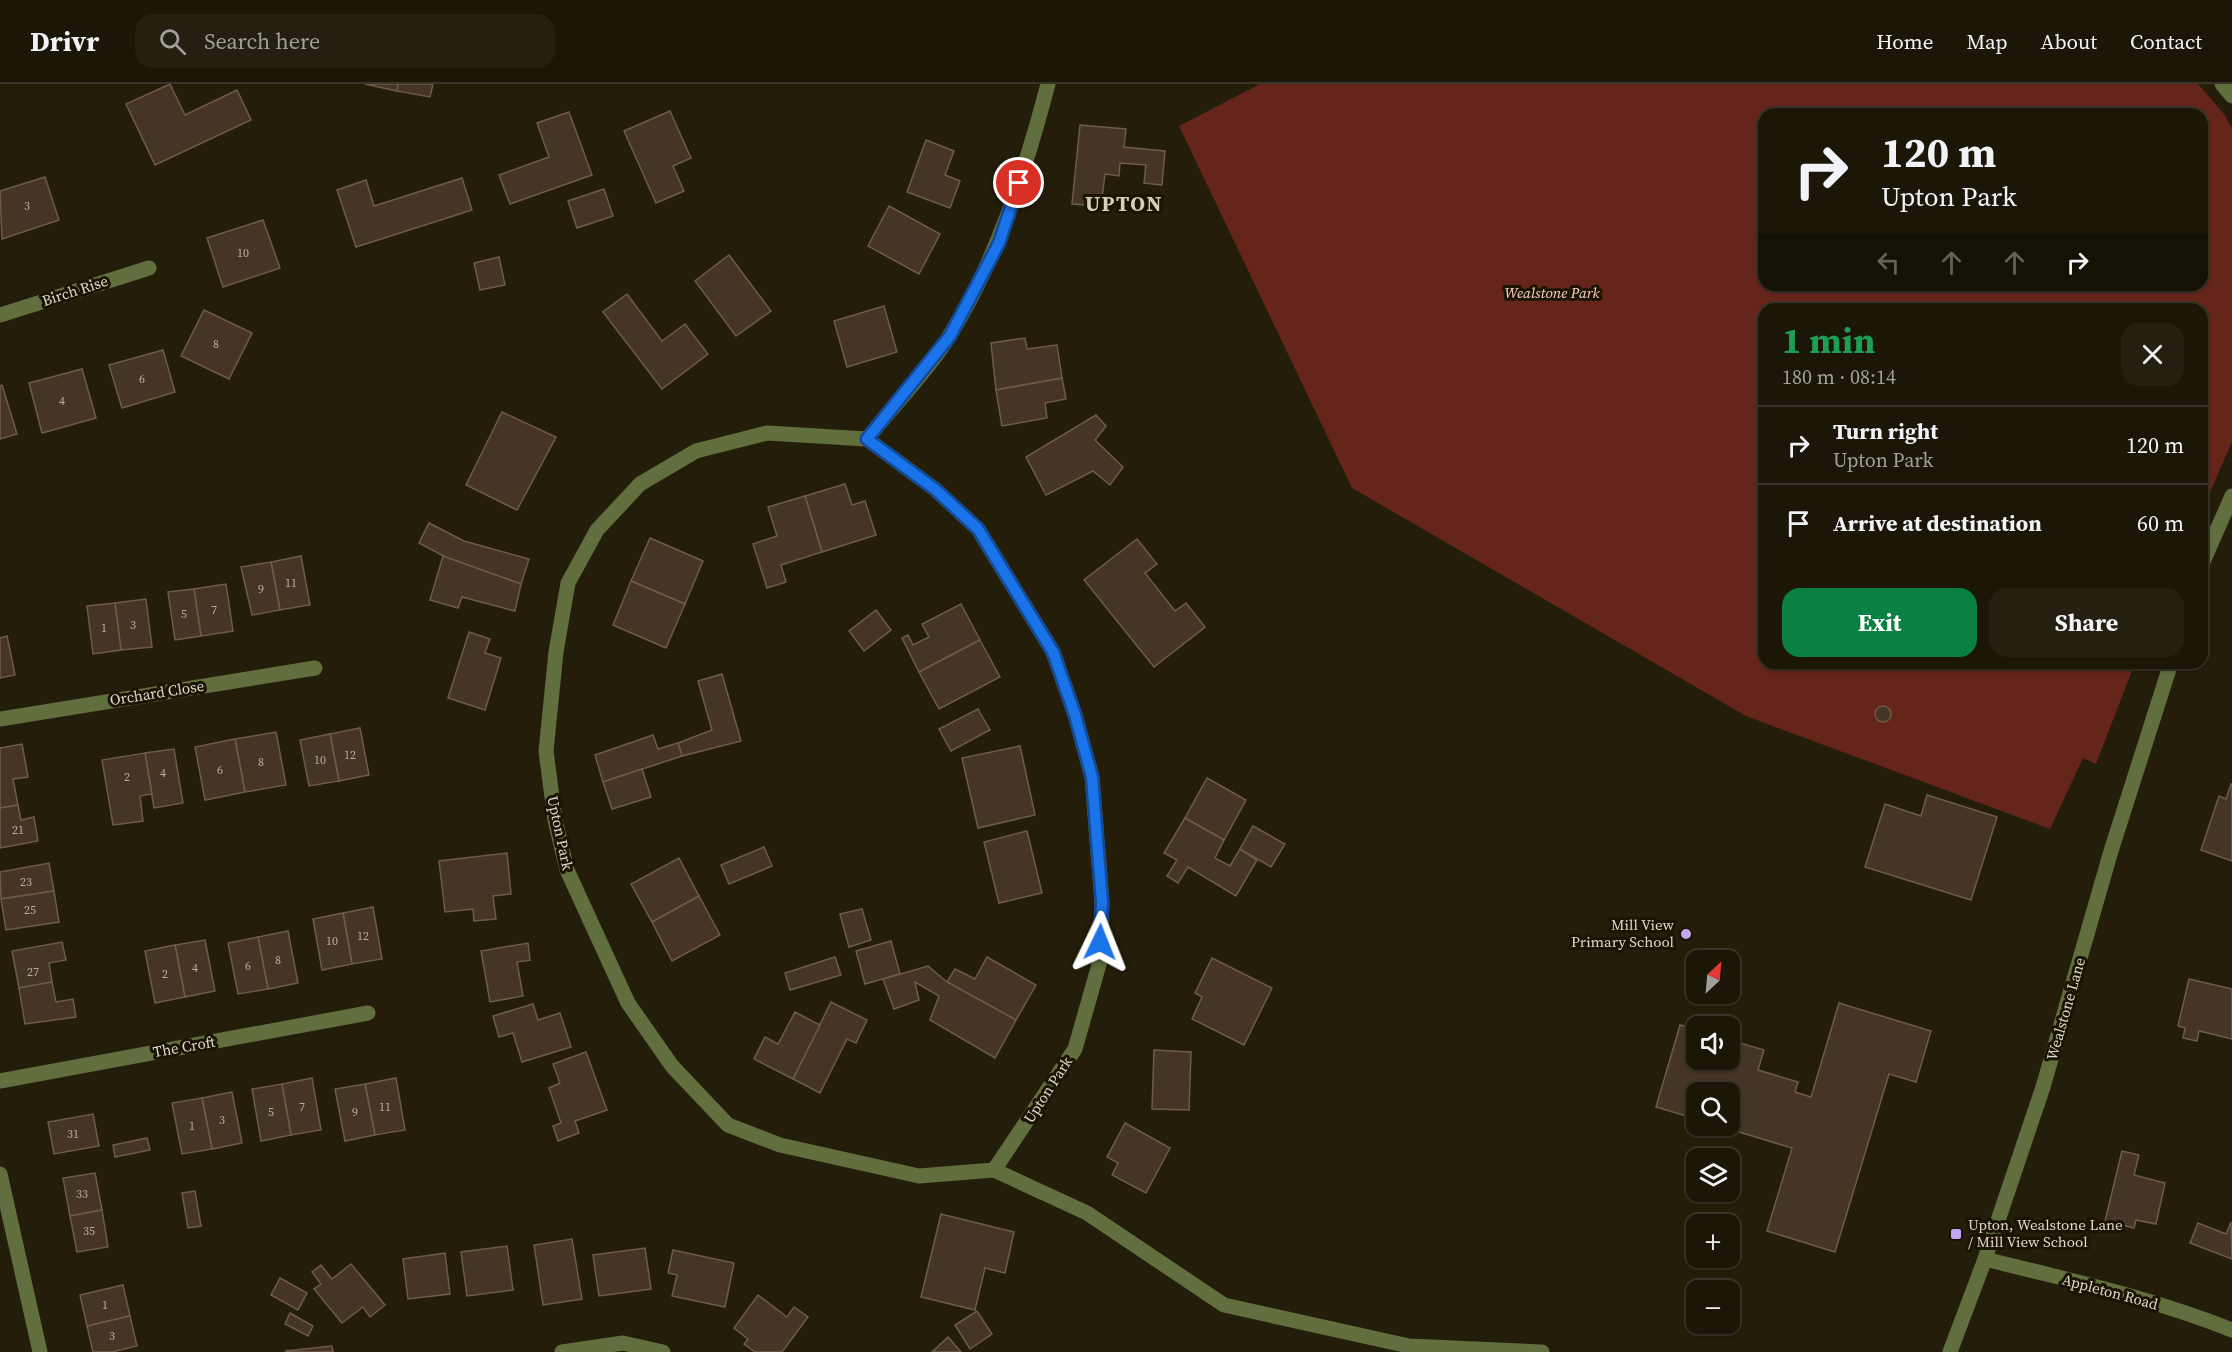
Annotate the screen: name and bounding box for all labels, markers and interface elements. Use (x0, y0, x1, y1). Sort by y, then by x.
search box (135, 14, 555, 68)
text: Drivr (30, 22, 99, 60)
icon: search (156, 25, 189, 58)
text: Search here (204, 26, 320, 56)
text: Home (1876, 27, 1934, 56)
text: Map (1967, 27, 2008, 56)
text: About (2041, 27, 2097, 56)
text: Contact (2130, 27, 2202, 56)
text: 120 m (1881, 123, 1996, 181)
icon: right (1782, 132, 1860, 210)
pin (993, 157, 1044, 208)
icon: arrive (1002, 166, 1035, 199)
text: Upton Park (1881, 178, 2017, 215)
district label: UPTON (1085, 189, 1163, 218)
house number: 3 (24, 198, 30, 214)
house number: 10 (237, 245, 249, 261)
icon: left (1872, 246, 1905, 279)
icon: ahead (1935, 246, 1968, 279)
icon: ahead (1998, 246, 2031, 279)
icon: right (2061, 246, 2094, 279)
street label: Birch Rise (39, 270, 111, 311)
park label: Wealstone Park (1504, 282, 1600, 303)
text: 1 min (1782, 316, 1875, 365)
button: close (2121, 323, 2184, 386)
house number: 8 (213, 336, 219, 352)
text: 180 m · 08:14 (1782, 363, 1896, 391)
house number: 6 (139, 371, 145, 387)
house number: 4 (59, 393, 65, 409)
text: Turn right (1833, 416, 1938, 446)
icon: right (1782, 429, 1815, 462)
text: 120 m (2126, 430, 2184, 460)
text: Upton Park (1833, 446, 1934, 474)
icon: arrive (1782, 507, 1815, 540)
text: Arrive at destination (1833, 508, 2042, 538)
text: 60 m (2137, 508, 2184, 538)
house number: 11 (285, 575, 297, 591)
house number: 9 (258, 581, 264, 597)
button: Exit (1782, 588, 1977, 657)
button: Share (1989, 588, 2184, 657)
house number: 7 (211, 602, 217, 618)
house number: 5 (181, 606, 187, 622)
house number: 3 (130, 617, 136, 633)
house number: 1 (101, 620, 107, 636)
street label: Orchard Close (108, 675, 206, 710)
house number: 12 (344, 747, 356, 763)
house number: 10 (314, 752, 326, 768)
house number: 8 (258, 754, 264, 770)
house number: 6 (217, 762, 223, 778)
house number: 4 (160, 765, 166, 781)
house number: 2 (124, 769, 130, 785)
street label: Upton Park (542, 794, 579, 873)
house number: 21 (12, 822, 24, 838)
house number: 23 (20, 874, 32, 890)
house number: 25 (24, 902, 36, 918)
position arrow (1068, 910, 1132, 974)
place label: Mill View Primary School (1571, 914, 1675, 952)
marker: Mill View Primary School (1679, 927, 1693, 941)
house number: 12 (357, 928, 369, 944)
house number: 10 (326, 933, 338, 949)
north arrow (1686, 950, 1740, 1004)
map controls (1686, 950, 1740, 1334)
house number: 8 (275, 952, 281, 968)
street label: Wealstone Lane (2041, 955, 2090, 1063)
house number: 6 (245, 958, 251, 974)
house number: 4 (192, 960, 198, 976)
house number: 27 (27, 964, 39, 980)
house number: 2 (162, 966, 168, 982)
button: sound (1686, 1016, 1740, 1070)
street label: The Croft (151, 1031, 217, 1062)
street label: Upton Park (1018, 1052, 1077, 1127)
button: search (1686, 1082, 1740, 1136)
house number: 7 (299, 1099, 305, 1115)
house number: 11 (379, 1099, 391, 1115)
house number: 5 (268, 1104, 274, 1120)
house number: 9 (352, 1104, 358, 1120)
house number: 3 (219, 1112, 225, 1128)
house number: 1 (189, 1118, 195, 1134)
house number: 31 (67, 1126, 79, 1142)
button: layers (1686, 1148, 1740, 1202)
house number: 33 (76, 1186, 88, 1202)
button: + (1686, 1214, 1740, 1268)
place label: Upton, Wealstone Lane / Mill View School (1968, 1214, 2123, 1252)
house number: 35 (83, 1223, 95, 1239)
marker: Upton, Wealstone Lane / Mill View School (1949, 1227, 1963, 1241)
street label: Appleton Road (2060, 1269, 2161, 1315)
button: − (1686, 1280, 1740, 1334)
house number: 1 (102, 1297, 108, 1313)
house number: 3 (109, 1328, 115, 1344)

